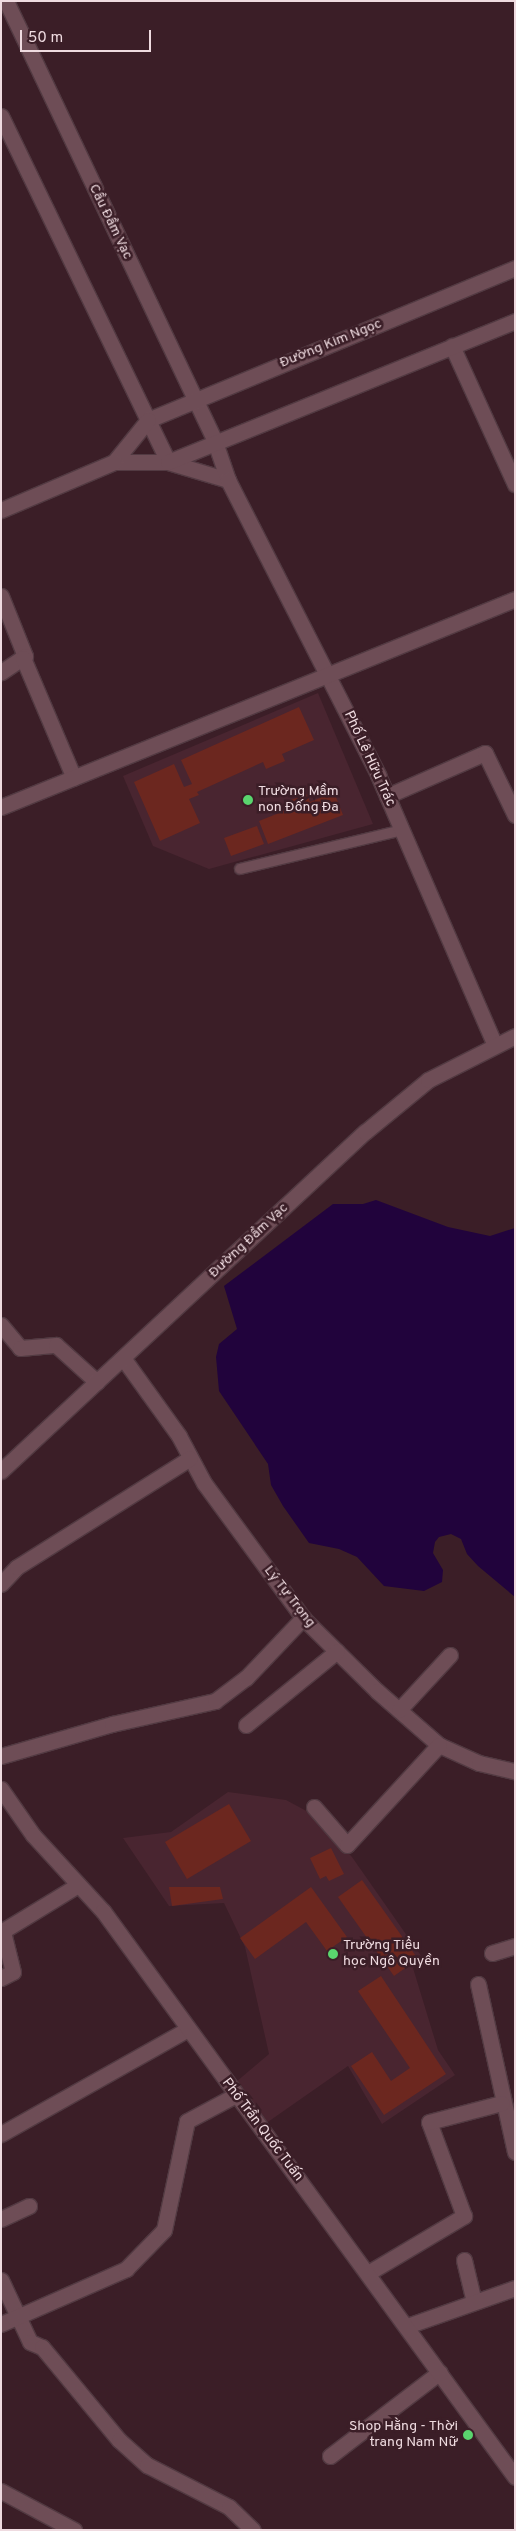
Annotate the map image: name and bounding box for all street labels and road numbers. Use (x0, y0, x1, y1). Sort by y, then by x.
street label: Cầu Đầm Vạc (84, 181, 136, 263)
street label: Đường Kim Ngọc (278, 316, 384, 372)
street label: Phố Lê Hữu Trác (339, 708, 399, 810)
street label: Đường Đầm Vạc (206, 1200, 292, 1282)
street label: Lý Tự Trọng (259, 1562, 319, 1632)
street label: Phố Trần Quốc Tuấn (217, 2075, 307, 2185)

